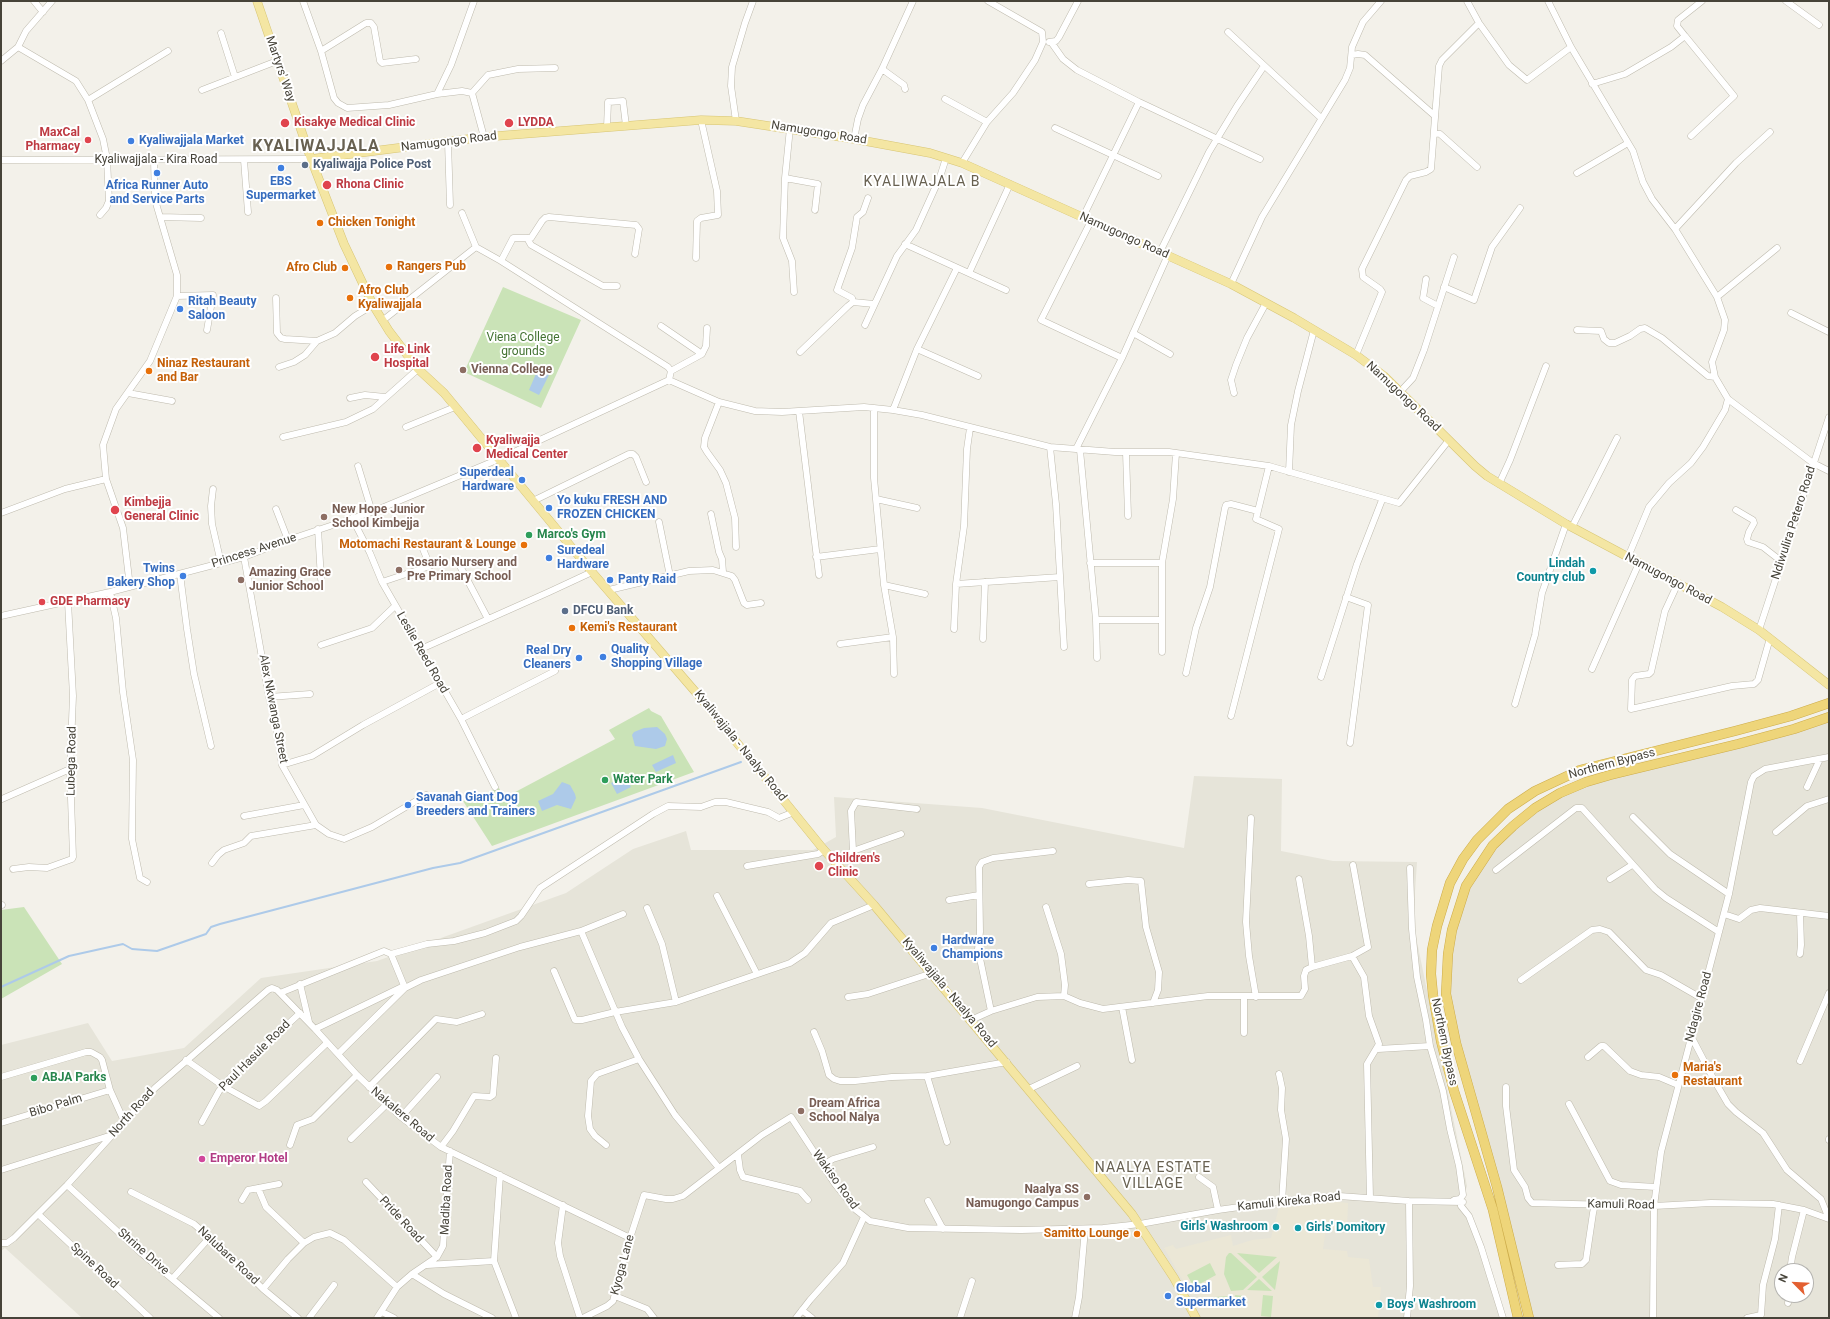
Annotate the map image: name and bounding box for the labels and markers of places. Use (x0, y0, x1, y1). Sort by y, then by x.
place label: Kisakye Medical Clinic (294, 116, 415, 130)
place label: LYDDA (518, 116, 554, 130)
marker: Kisakye Medical Clinic (279, 117, 291, 129)
marker: LYDDA (503, 117, 515, 129)
place label: MaxCal Pharmacy (26, 126, 80, 154)
place label: Kyaliwajjala Market (139, 134, 244, 148)
marker: MaxCal Pharmacy (83, 135, 93, 145)
marker: Kyaliwajjala Market (126, 136, 136, 146)
place label: Kyaliwajja Police Post (313, 158, 431, 172)
marker: Kyaliwajja Police Post (300, 160, 310, 170)
marker: EBS Supermarket (276, 163, 286, 173)
marker: Africa Runner Auto and Service Parts (152, 168, 162, 178)
place label: EBS Supermarket (246, 175, 316, 203)
place label: Rhona Clinic (336, 178, 404, 192)
place label: Africa Runner Auto and Service Parts (106, 179, 208, 207)
marker: Rhona Clinic (321, 179, 333, 191)
place label: Chicken Tonight (328, 216, 415, 230)
marker: Chicken Tonight (315, 218, 325, 228)
place label: Rangers Pub (397, 260, 466, 274)
place label: Afro Club (286, 261, 337, 275)
marker: Rangers Pub (384, 262, 394, 272)
marker: Afro Club (340, 263, 350, 273)
place label: Afro Club Kyaliwajjala (358, 284, 422, 312)
marker: Afro Club Kyaliwajjala (345, 293, 355, 303)
place label: Ritah Beauty Saloon (188, 295, 256, 323)
marker: Ritah Beauty Saloon (175, 304, 185, 314)
place label: Life Link Hospital (384, 343, 430, 371)
marker: Life Link Hospital (369, 351, 381, 363)
place label: Ninaz Restaurant and Bar (157, 357, 250, 385)
place label: Vienna College (471, 363, 552, 377)
marker: Vienna College (458, 365, 468, 375)
marker: Ninaz Restaurant and Bar (144, 366, 154, 376)
place label: Kyaliwajja Medical Center (486, 434, 568, 462)
marker: Kyaliwajja Medical Center (471, 442, 483, 454)
place label: Superdeal Hardware (460, 466, 514, 494)
marker: Superdeal Hardware (517, 475, 527, 485)
place label: Yo kuku FRESH AND FROZEN CHICKEN (557, 494, 667, 522)
place label: Kimbejja General Clinic (124, 496, 199, 524)
place label: New Hope Junior School Kimbejja (332, 503, 425, 531)
marker: Yo kuku FRESH AND FROZEN CHICKEN (544, 503, 554, 513)
marker: Kimbejja General Clinic (109, 504, 121, 516)
marker: New Hope Junior School Kimbejja (319, 512, 329, 522)
place label: Marco's Gym (537, 528, 606, 542)
marker: Marco's Gym (524, 530, 534, 540)
place label: Motomachi Restaurant & Lounge (339, 538, 516, 552)
marker: Motomachi Restaurant & Lounge (519, 540, 529, 550)
place label: Suredeal Hardware (557, 544, 609, 572)
marker: Suredeal Hardware (544, 553, 554, 563)
place label: Rosario Nursery and Pre Primary School (407, 556, 517, 584)
place label: Lindah Country club (1516, 557, 1585, 585)
place label: Twins Bakery Shop (107, 562, 175, 590)
marker: Rosario Nursery and Pre Primary School (394, 565, 404, 575)
place label: Amazing Grace Junior School (249, 566, 331, 594)
marker: Lindah Country club (1588, 566, 1598, 576)
marker: Twins Bakery Shop (178, 571, 188, 581)
place label: Panty Raid (618, 573, 676, 587)
marker: Amazing Grace Junior School (236, 575, 246, 585)
marker: Panty Raid (605, 575, 615, 585)
place label: GDE Pharmacy (50, 595, 130, 609)
marker: GDE Pharmacy (37, 597, 47, 607)
place label: DFCU Bank (573, 604, 633, 618)
marker: DFCU Bank (560, 606, 570, 616)
place label: Kemi's Restaurant (580, 621, 677, 635)
marker: Kemi's Restaurant (567, 623, 577, 633)
place label: Quality Shopping Village (611, 643, 702, 671)
place label: Real Dry Cleaners (523, 644, 571, 672)
marker: Quality Shopping Village (598, 652, 608, 662)
marker: Real Dry Cleaners (574, 653, 584, 663)
place label: Water Park (613, 773, 673, 787)
marker: Water Park (600, 775, 610, 785)
place label: Savanah Giant Dog Breeders and Trainers (416, 791, 535, 819)
marker: Savanah Giant Dog Breeders and Trainers (403, 800, 413, 810)
place label: Children's Clinic (828, 852, 880, 880)
marker: Children's Clinic (813, 860, 825, 872)
place label: Hardware Champions (942, 934, 1003, 962)
marker: Hardware Champions (929, 943, 939, 953)
place label: Maria's Restaurant (1683, 1061, 1742, 1089)
marker: Maria's Restaurant (1670, 1070, 1680, 1080)
place label: ABJA Parks (42, 1071, 106, 1085)
marker: ABJA Parks (29, 1073, 39, 1083)
place label: Dream Africa School Nalya (809, 1097, 880, 1125)
marker: Dream Africa School Nalya (796, 1106, 806, 1116)
place label: Emperor Hotel (210, 1152, 288, 1166)
marker: Emperor Hotel (197, 1154, 207, 1164)
place label: Naalya SS Namugongo Campus (966, 1183, 1079, 1211)
marker: Naalya SS Namugongo Campus (1082, 1192, 1092, 1202)
place label: Girls' Washroom (1180, 1220, 1268, 1234)
place label: Girls' Domitory (1306, 1221, 1385, 1235)
marker: Girls' Washroom (1271, 1222, 1281, 1232)
marker: Girls' Domitory (1293, 1223, 1303, 1233)
place label: Samitto Lounge (1044, 1227, 1129, 1241)
marker: Samitto Lounge (1132, 1229, 1142, 1239)
place label: Global Supermarket (1176, 1282, 1246, 1310)
marker: Global Supermarket (1163, 1291, 1173, 1301)
place label: Boys' Washroom (1387, 1298, 1476, 1312)
marker: Boys' Washroom (1374, 1300, 1384, 1310)

